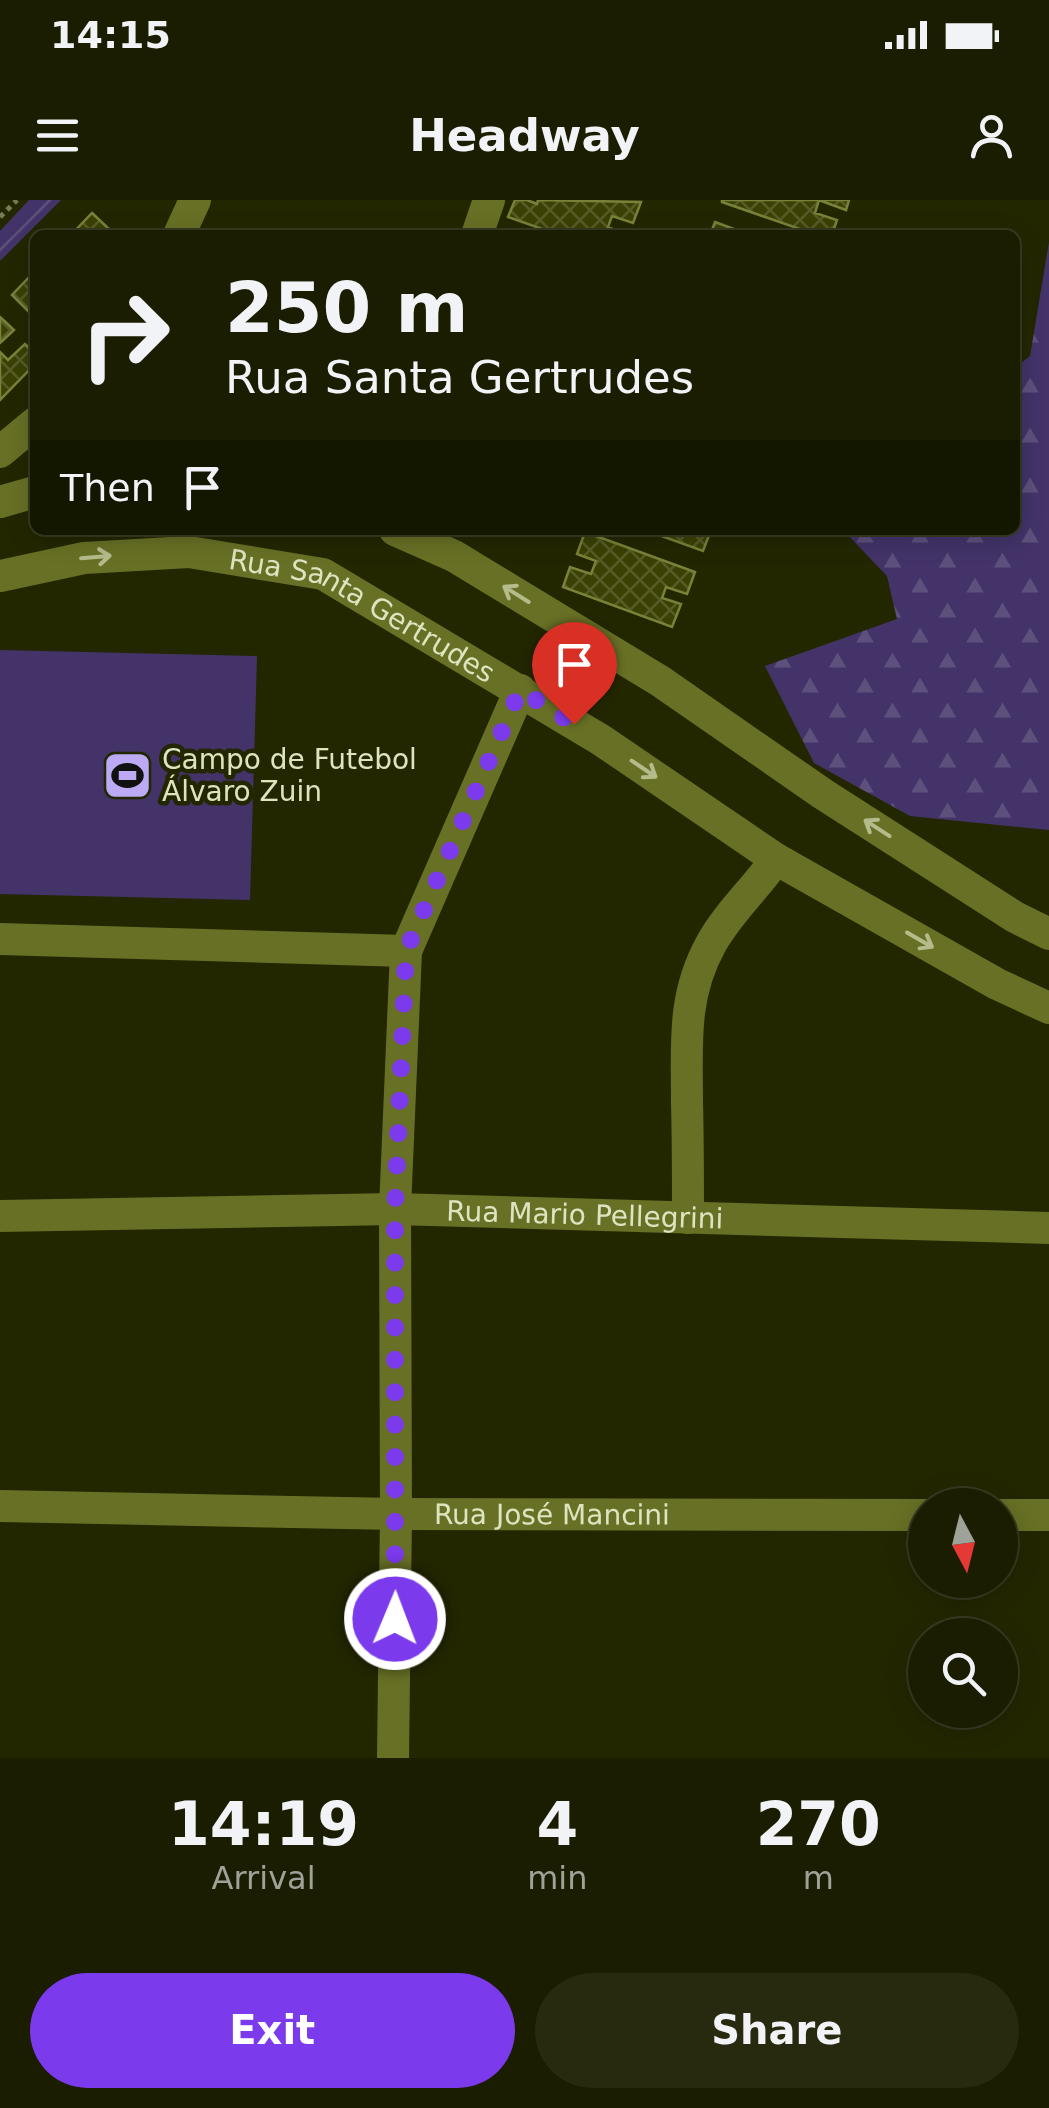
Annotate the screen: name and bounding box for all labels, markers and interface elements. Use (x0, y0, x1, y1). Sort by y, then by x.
text: 14:15 (50, 13, 171, 57)
icon: menu (30, 108, 85, 163)
icon: person (964, 108, 1019, 163)
text: Headway (409, 109, 640, 162)
text: 250 m (225, 267, 468, 349)
icon: right (60, 270, 190, 400)
text: Rua Santa Gertrudes (225, 351, 694, 404)
icon: arrive (175, 460, 230, 515)
text: Then (60, 466, 155, 510)
street label: Rua Santa Gertrudes (227, 543, 501, 690)
one-way arrow (79, 548, 111, 567)
one-way arrow (502, 584, 531, 605)
pin (532, 622, 617, 725)
icon: arrive (547, 637, 602, 692)
place label: Campo de Futebol Álvaro Zuin (162, 743, 417, 808)
sports icon: Campo de Futebol Álvaro Zuin (101, 749, 153, 801)
one-way arrow (629, 758, 657, 779)
one-way arrow (863, 818, 891, 839)
one-way arrow (904, 931, 934, 951)
street label: Rua Mario Pellegrini (446, 1194, 724, 1236)
north arrow (908, 1488, 1018, 1598)
map controls (908, 1488, 1018, 1728)
street label: Rua José Mancini (434, 1498, 670, 1532)
position arrow (343, 1567, 447, 1671)
button: search (908, 1618, 1018, 1728)
text: 14:19 (168, 1789, 359, 1859)
text: 4 (536, 1789, 578, 1859)
text: 270 (756, 1789, 881, 1859)
text: Arrival (212, 1859, 316, 1897)
text: min (527, 1859, 588, 1897)
text: m (803, 1859, 834, 1897)
button: Exit (30, 1973, 515, 2088)
button: Share (535, 1973, 1019, 2088)

